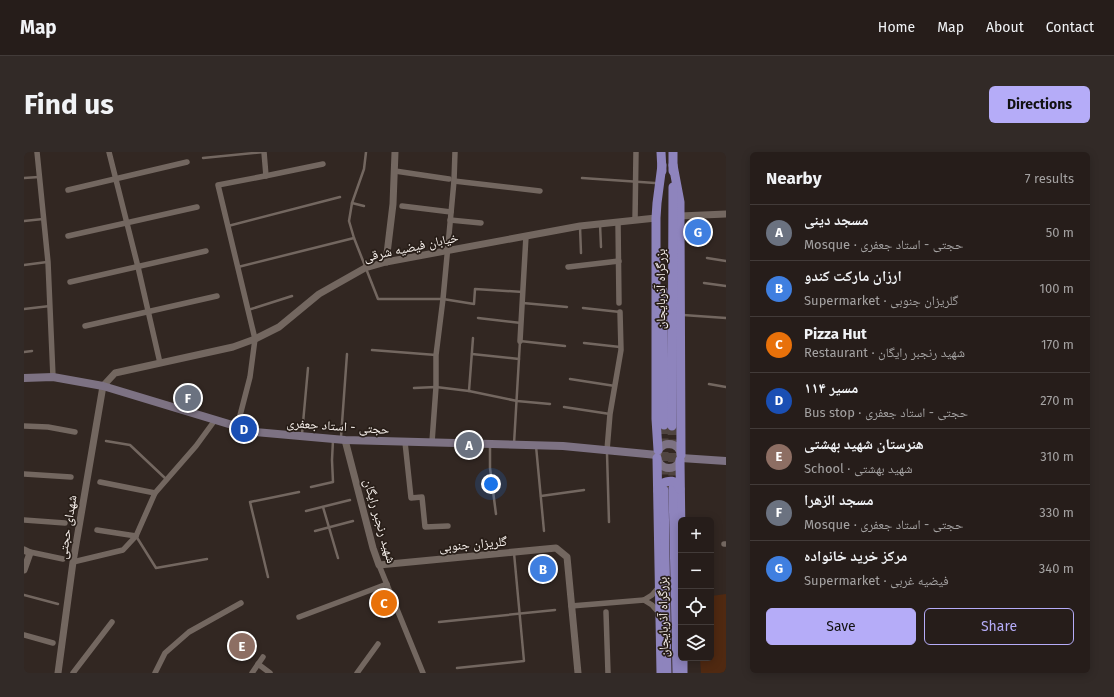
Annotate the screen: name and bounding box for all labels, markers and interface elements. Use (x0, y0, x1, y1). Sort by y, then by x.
text: Map (20, 16, 57, 39)
text: Home (878, 19, 915, 36)
text: Map (937, 19, 964, 36)
text: About (986, 19, 1024, 36)
text: Contact (1046, 19, 1094, 36)
button: Directions (989, 86, 1090, 123)
text: Find us (24, 88, 114, 121)
text: Nearby (766, 168, 821, 189)
text: 7 results (1025, 171, 1074, 186)
text: مسجد دینی (804, 211, 869, 229)
pin: G (685, 217, 711, 247)
text: A (775, 225, 783, 240)
text: 50 m (1046, 225, 1074, 240)
street label: خیابان فیضیه شرقی (362, 230, 460, 265)
text: Mosque · حجتی - استاد جعفری (804, 237, 963, 252)
street label: بزرگراه آذربایجان (653, 249, 669, 329)
text: ارزان مارکت کندو (804, 267, 902, 285)
text: B (775, 281, 783, 296)
text: 100 m (1039, 281, 1074, 296)
text: Supermarket · گلریزان جنوبی (804, 293, 958, 308)
text: Pizza Hut (804, 325, 867, 343)
text: C (775, 337, 783, 352)
text: 170 m (1041, 337, 1074, 352)
text: Restaurant · شهید رنجبر رایگان (804, 345, 965, 360)
text: مسیر ۱۱۴ (804, 379, 858, 397)
pin: F (175, 383, 201, 413)
text: D (775, 393, 783, 408)
text: 270 m (1040, 393, 1074, 408)
text: Bus stop · حجتی - استاد جعفری (804, 405, 968, 420)
pin: D (231, 414, 257, 444)
street label: حجتی - استاد جعفری (286, 415, 390, 438)
pin: A (456, 430, 482, 460)
text: هنرستان شهید بهشتی (804, 435, 924, 453)
text: E (776, 449, 782, 464)
text: 310 m (1040, 449, 1074, 464)
text: School · شهید بهشتی (804, 461, 912, 476)
your location (481, 474, 501, 494)
street label: شهید رنجبر رایگان (360, 477, 399, 565)
text: مسجد الزهرا (804, 491, 874, 509)
street label: شهدای حجتی (55, 494, 80, 560)
text: F (776, 505, 782, 520)
text: 330 m (1039, 505, 1074, 520)
map controls (678, 517, 714, 661)
button: + (678, 517, 714, 553)
text: Mosque · حجتی - استاد جعفری (804, 517, 963, 532)
street label: گلریزان جنوبی (438, 533, 508, 555)
text: مرکز خرید خانواده (804, 547, 907, 565)
button: − (678, 553, 714, 589)
pin: B (530, 554, 556, 584)
text: G (775, 561, 783, 576)
text: 340 m (1039, 561, 1074, 576)
text: Supermarket · فیضیه غربی (804, 573, 949, 588)
street label: بزرگراه آذربایجان (655, 576, 672, 657)
pin: C (371, 588, 397, 618)
button: locate (678, 589, 714, 625)
button: Save (766, 608, 916, 645)
button: Share (924, 608, 1074, 645)
button: layers (678, 625, 714, 661)
pin: E (229, 631, 255, 661)

